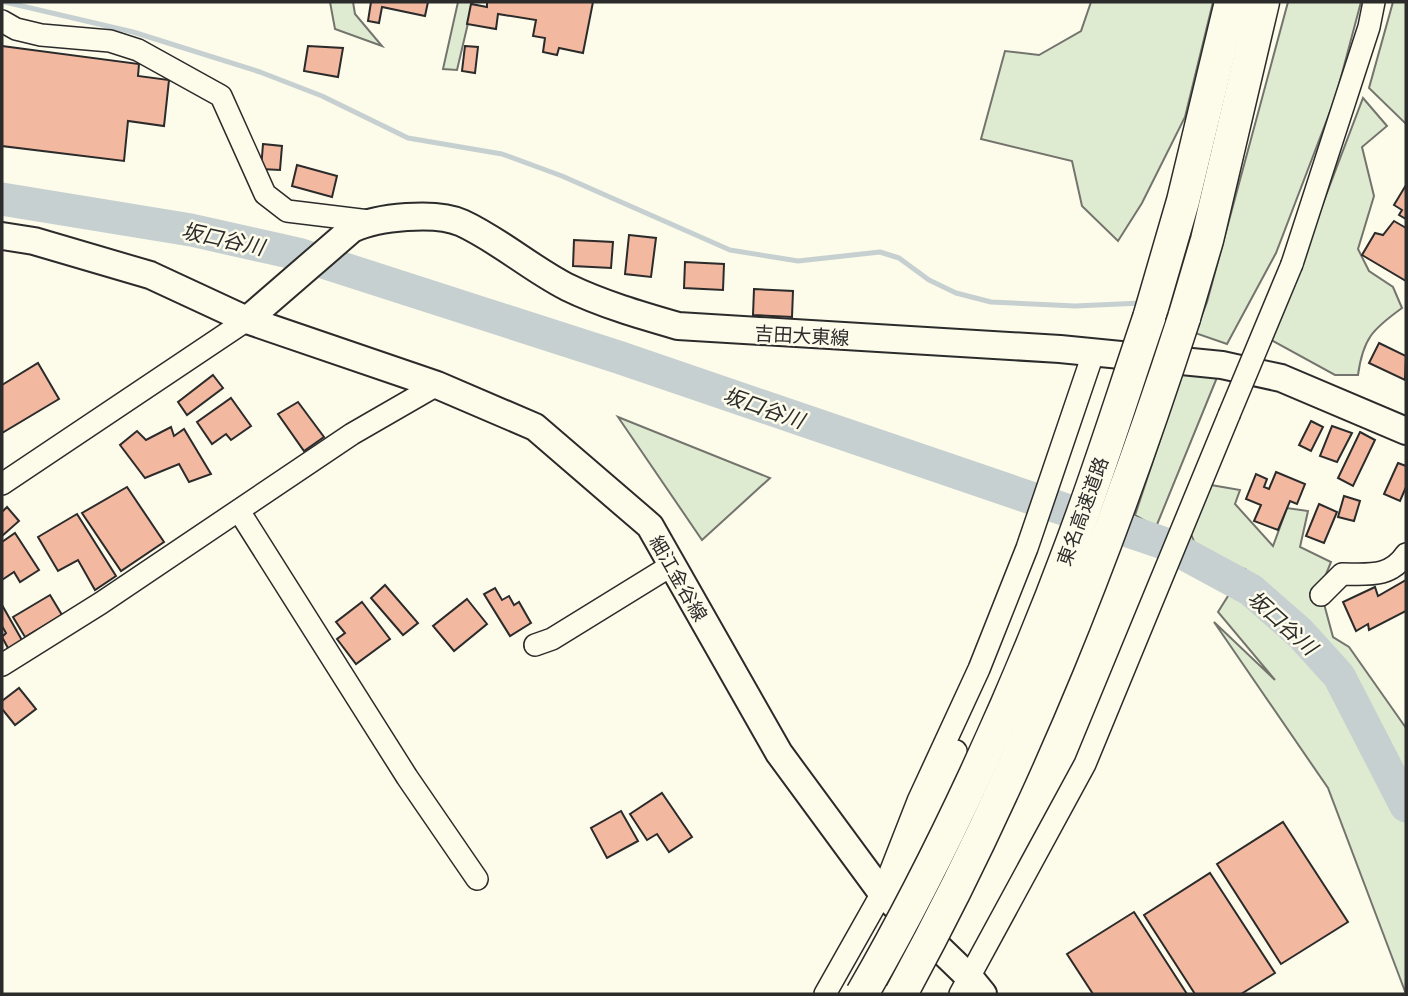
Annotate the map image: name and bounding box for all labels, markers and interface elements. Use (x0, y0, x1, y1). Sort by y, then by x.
water label: 坂口谷川 (179, 217, 269, 259)
street label: 吉田大東線 (754, 321, 850, 349)
water label: 坂口谷川 (720, 382, 810, 433)
street label: 東名高速道路 (1052, 453, 1112, 569)
street label: 細江金谷線 (645, 531, 713, 625)
water label: 坂口谷川 (1243, 585, 1324, 661)

